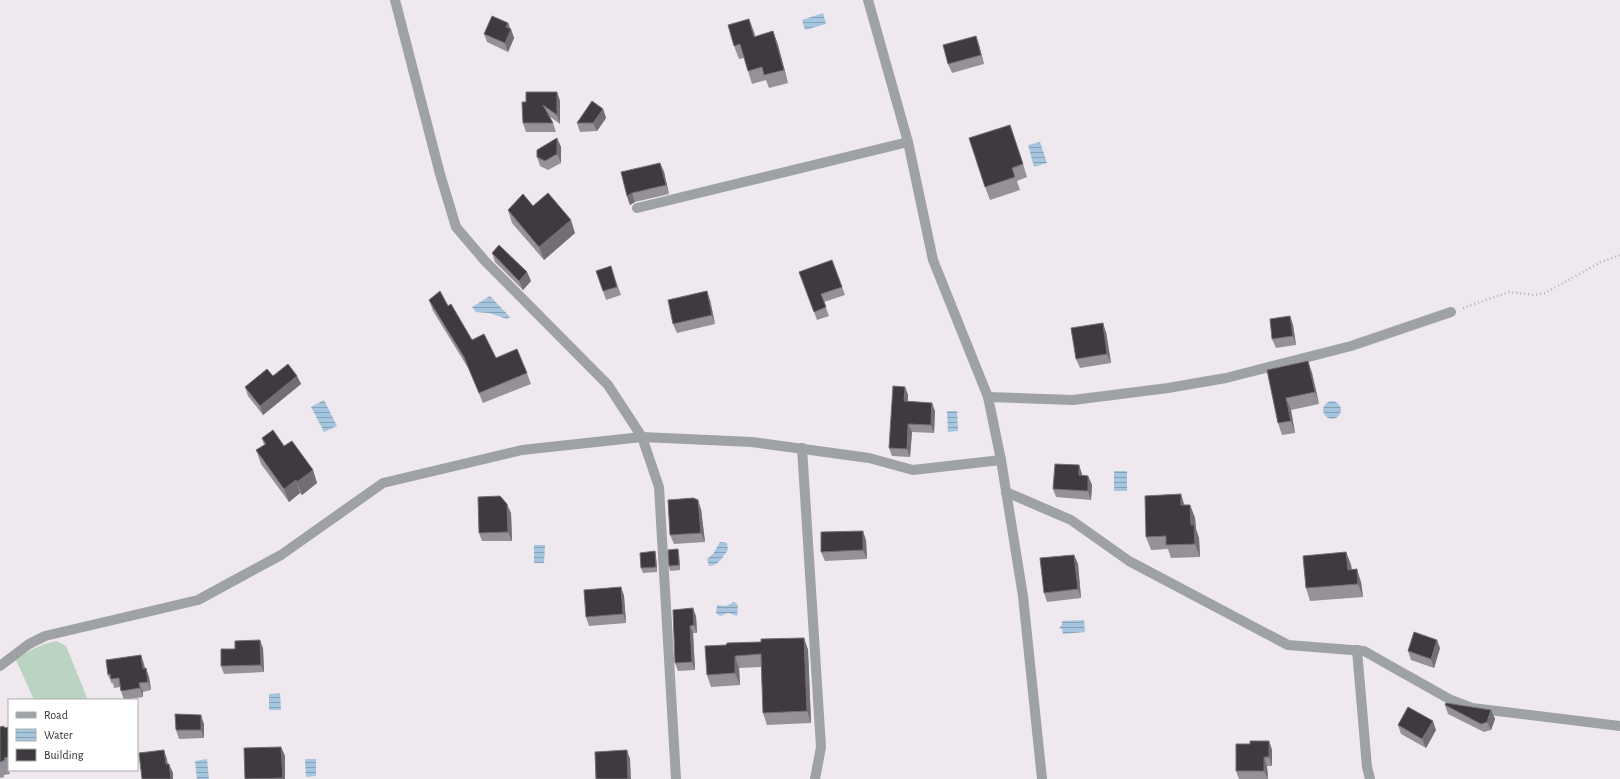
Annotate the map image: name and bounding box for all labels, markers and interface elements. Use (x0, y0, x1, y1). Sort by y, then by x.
legend (8, 699, 138, 771)
text: Road (44, 709, 68, 721)
text: Water (44, 729, 73, 741)
text: Building (44, 749, 84, 761)

